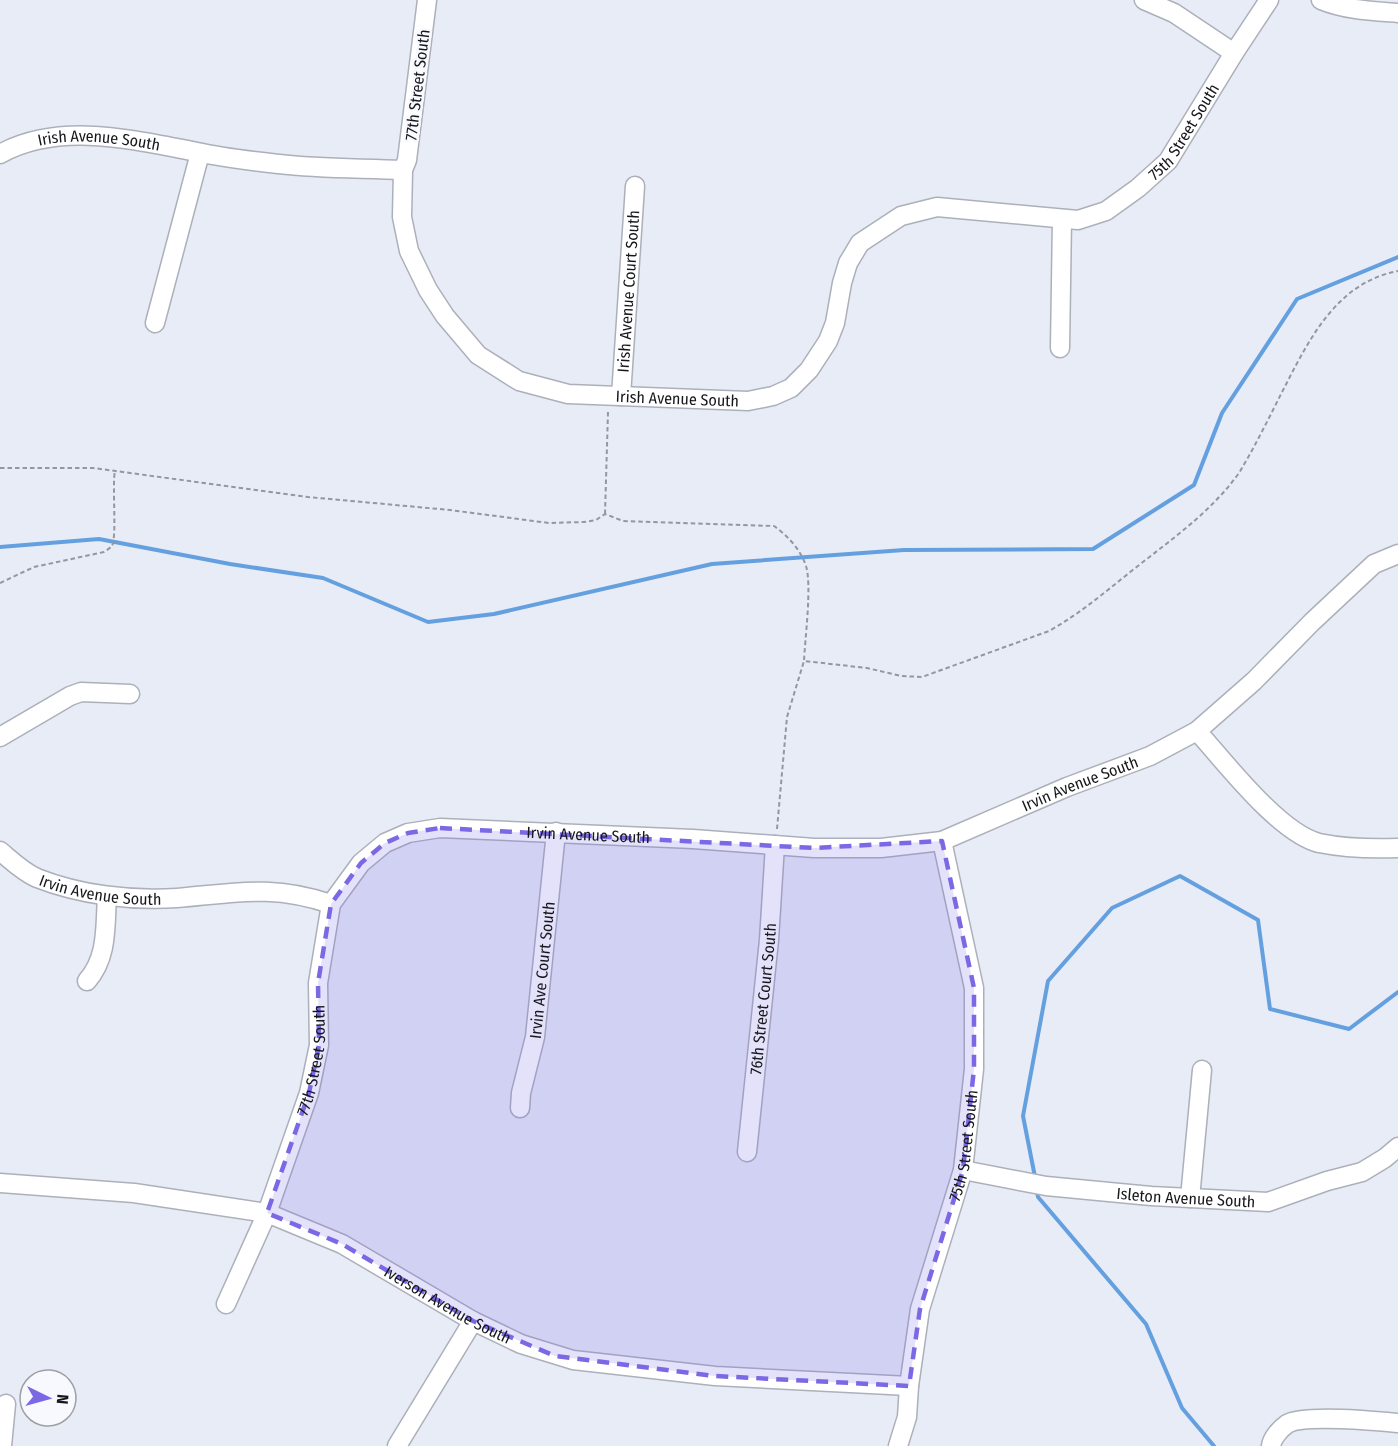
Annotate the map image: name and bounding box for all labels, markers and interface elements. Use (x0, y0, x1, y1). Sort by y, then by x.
street label: 77th Street South (401, 28, 434, 142)
street label: 75th Street South (1145, 80, 1223, 184)
street label: Irish Avenue South (36, 127, 162, 155)
street label: Irish Avenue Court South (614, 210, 643, 373)
street label: Irish Avenue South (615, 387, 739, 411)
street label: Irvin Avenue South (1019, 752, 1141, 815)
street label: Irvin Avenue South (526, 823, 650, 847)
street label: Irvin Avenue South (37, 871, 161, 909)
street label: Irvin Ave Court South (526, 901, 559, 1040)
street label: 76th Street Court South (746, 922, 780, 1076)
street label: 77th Street South (293, 1005, 329, 1118)
street label: 75th Street South (945, 1089, 982, 1203)
street label: Isleton Avenue South (1116, 1184, 1256, 1211)
street label: Iverson Avenue South (381, 1262, 514, 1348)
north arrow (18, 1368, 78, 1428)
text: N (53, 1394, 72, 1405)

